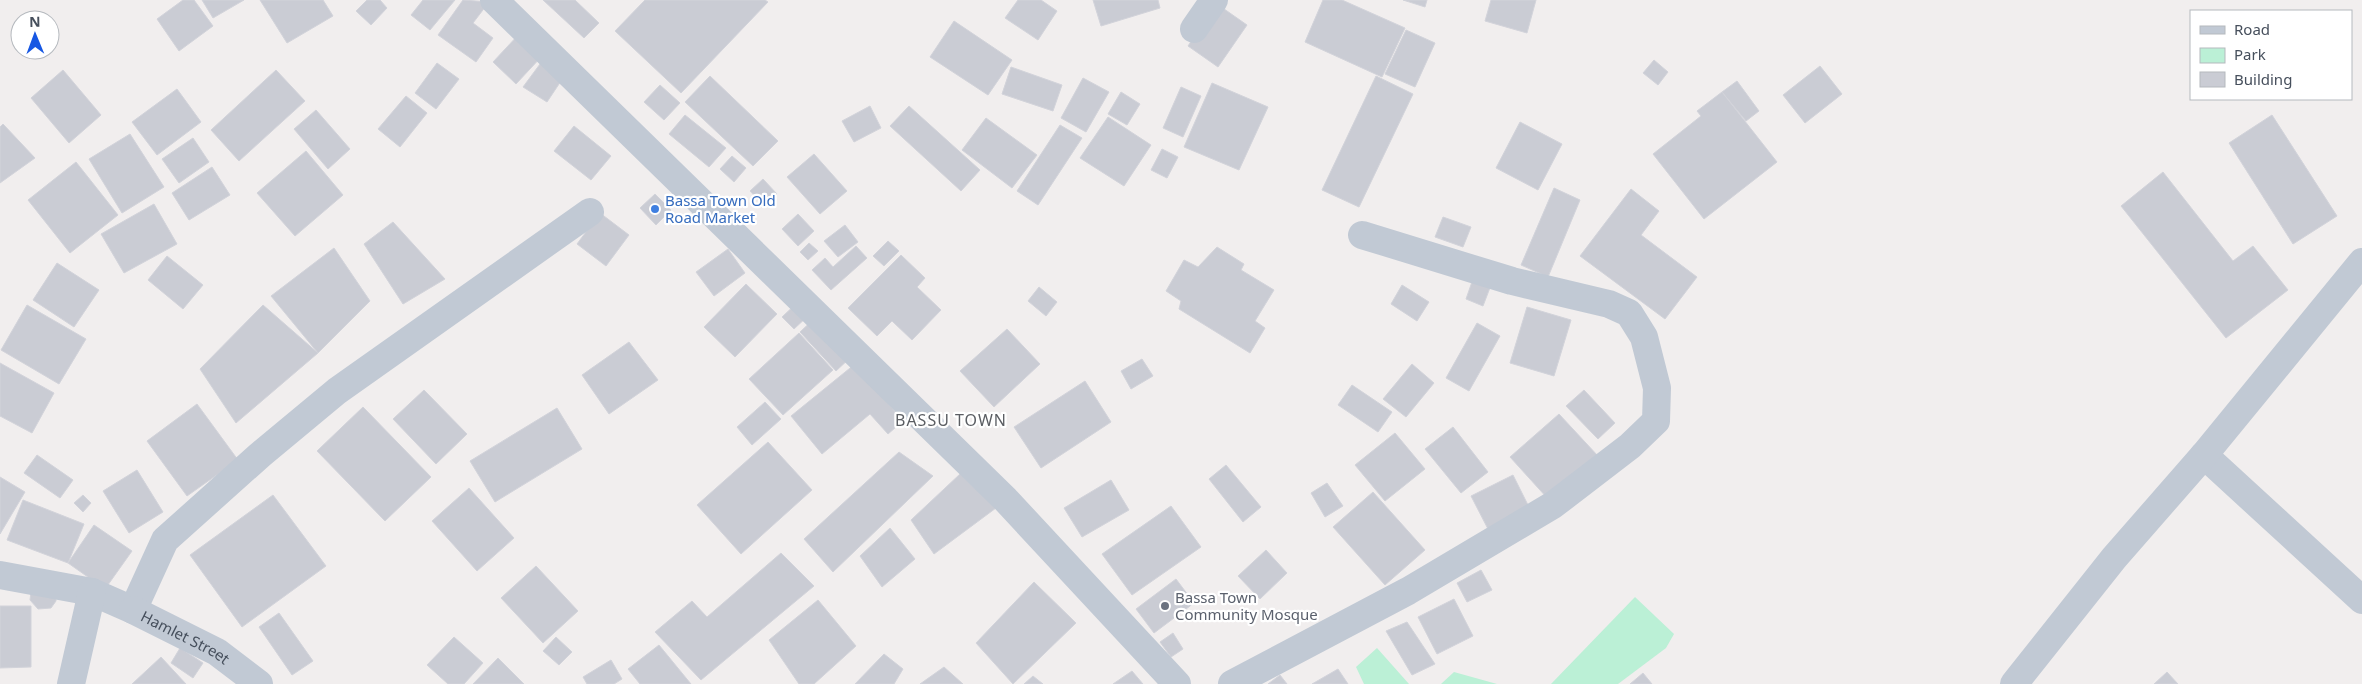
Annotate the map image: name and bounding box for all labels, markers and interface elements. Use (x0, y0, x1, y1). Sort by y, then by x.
north arrow (10, 10, 60, 60)
legend (2190, 10, 2352, 100)
text: N (29, 12, 41, 31)
text: Road (2234, 19, 2270, 39)
text: Park (2234, 44, 2266, 64)
text: Building (2234, 69, 2292, 89)
place label: Bassa Town Old Road Market (665, 190, 776, 227)
marker: Bassa Town Old Road Market (649, 203, 661, 215)
district label: BASSU TOWN (895, 409, 1007, 431)
place label: Bassa Town Community Mosque (1175, 587, 1318, 624)
marker: Bassa Town Community Mosque (1159, 600, 1171, 612)
street label: Hamlet Street (138, 606, 234, 669)

